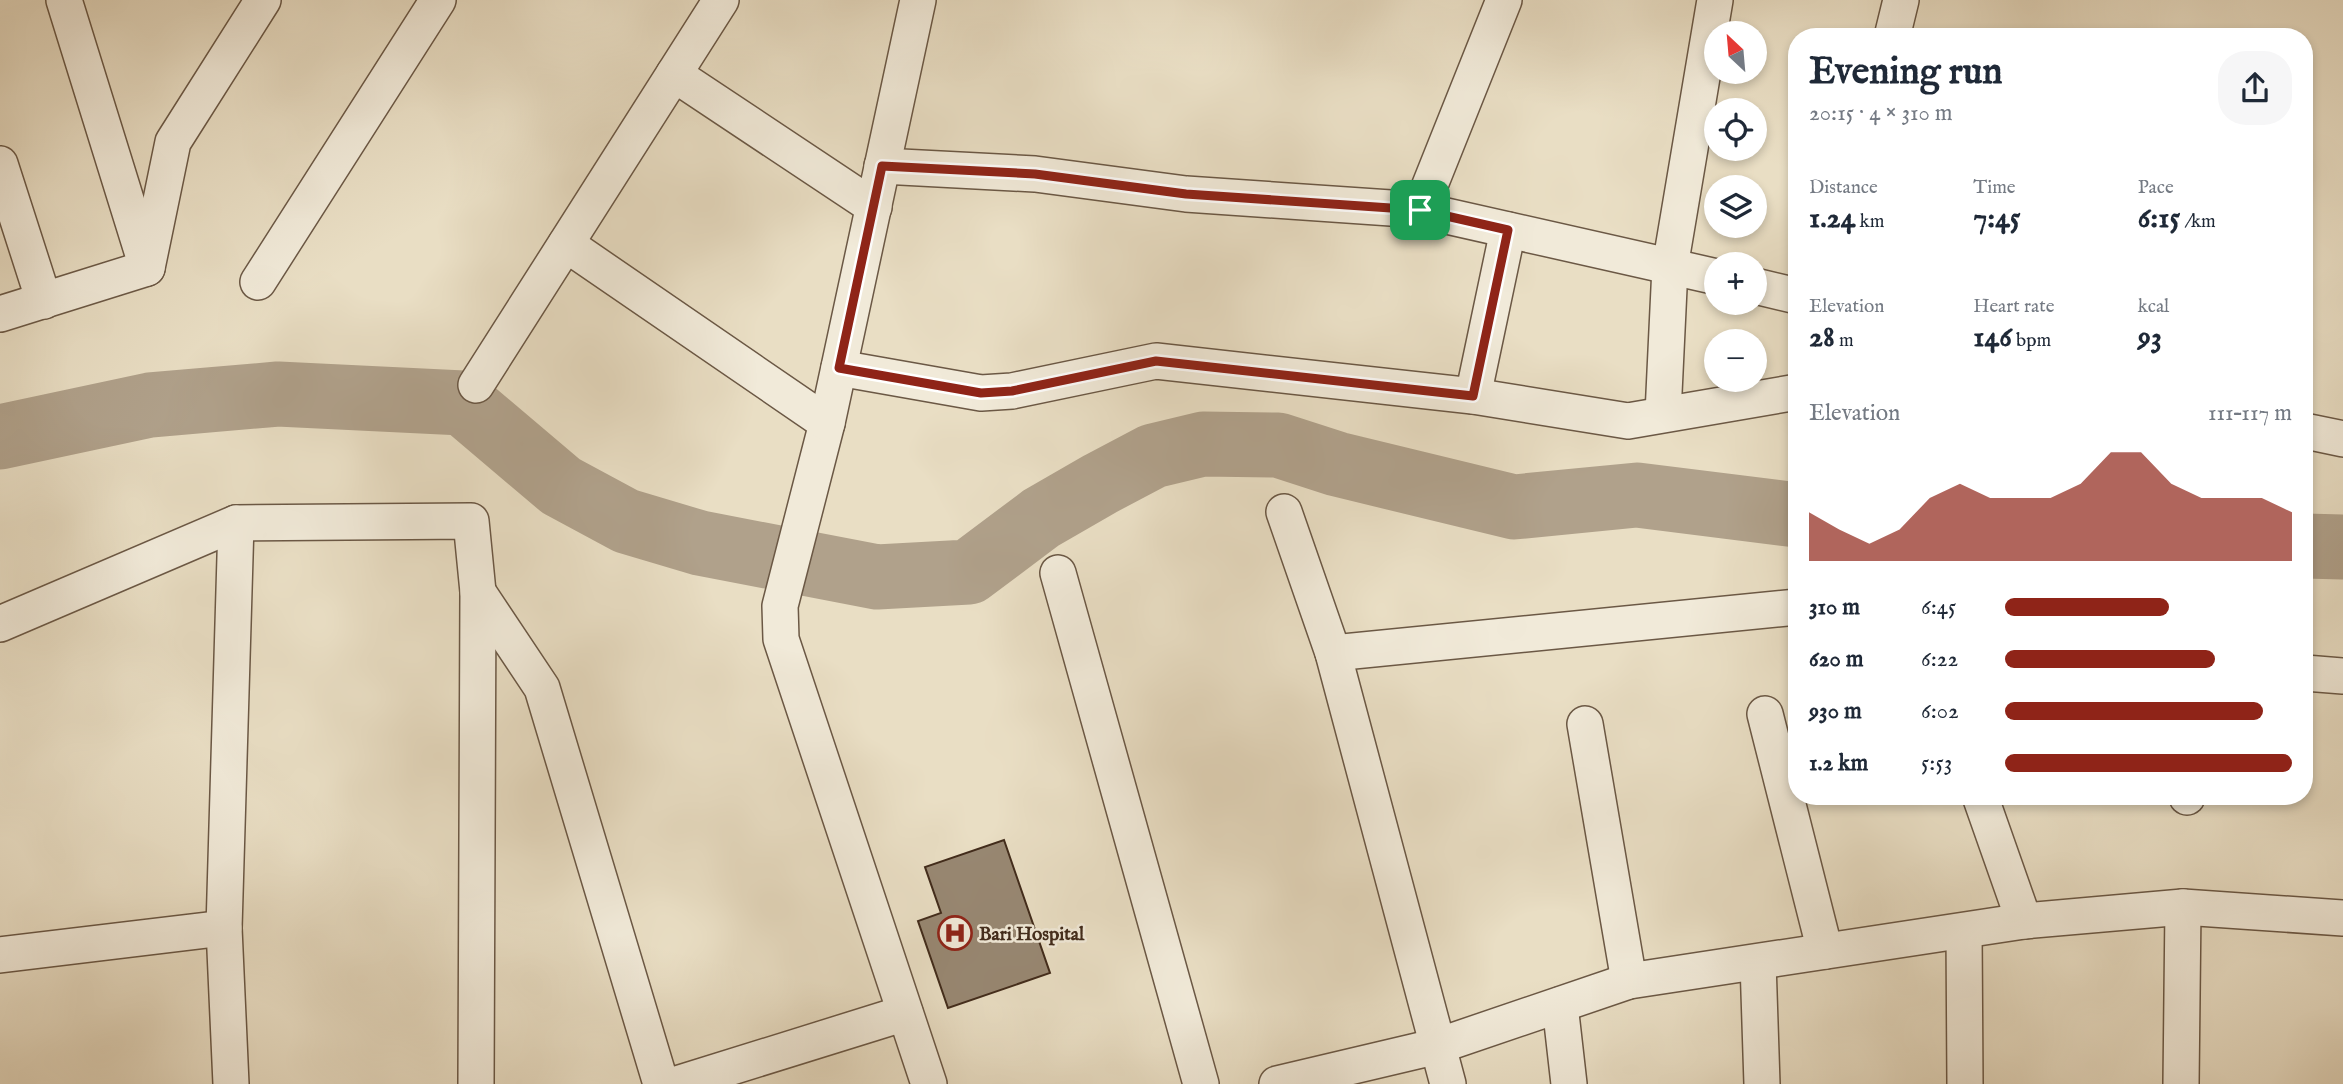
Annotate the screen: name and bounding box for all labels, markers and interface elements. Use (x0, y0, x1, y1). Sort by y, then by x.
north arrow (1704, 21, 1768, 84)
map controls (1704, 21, 1767, 392)
text: Evening run (1809, 49, 2003, 97)
button: share (2218, 51, 2292, 125)
button: locate (1704, 98, 1767, 161)
text: 20:15 · 4 × 310 m (1809, 99, 1953, 128)
button: layers (1704, 175, 1767, 238)
text: Distance (1809, 176, 1878, 200)
text: Time (1973, 176, 2016, 200)
text: Pace (2138, 176, 2174, 200)
pin (1390, 180, 1450, 240)
icon: arrive (1401, 191, 1439, 229)
text: 1.24 (1809, 200, 1855, 238)
text: 7:45 (1973, 200, 2021, 238)
text: 6:15 (2138, 200, 2180, 238)
text: km (1855, 210, 1884, 234)
text: /km (2180, 210, 2216, 234)
button: + (1704, 252, 1767, 315)
text: Elevation (1809, 295, 1884, 319)
text: Heart rate (1973, 295, 2054, 319)
text: kcal (2138, 295, 2169, 319)
text: 28 (1809, 319, 1835, 357)
text: 146 (1973, 319, 2012, 357)
text: 93 (2138, 319, 2162, 357)
button: − (1704, 329, 1767, 392)
text: m (1835, 329, 1854, 353)
text: bpm (2012, 329, 2051, 353)
text: Elevation (1809, 399, 1900, 428)
text: 111–117 m (2208, 399, 2292, 428)
text: 310 m (1809, 593, 1860, 622)
text: 6:45 (1921, 593, 1956, 622)
text: 620 m (1809, 645, 1864, 674)
text: 6:22 (1921, 645, 1958, 674)
text: 930 m (1809, 697, 1862, 726)
text: 6:02 (1921, 697, 1959, 726)
text: 1.2 km (1809, 749, 1868, 778)
text: 5:53 (1921, 749, 1952, 778)
hospital icon: Bari Hospital (936, 914, 974, 952)
place label: Bari Hospital (979, 923, 1085, 947)

